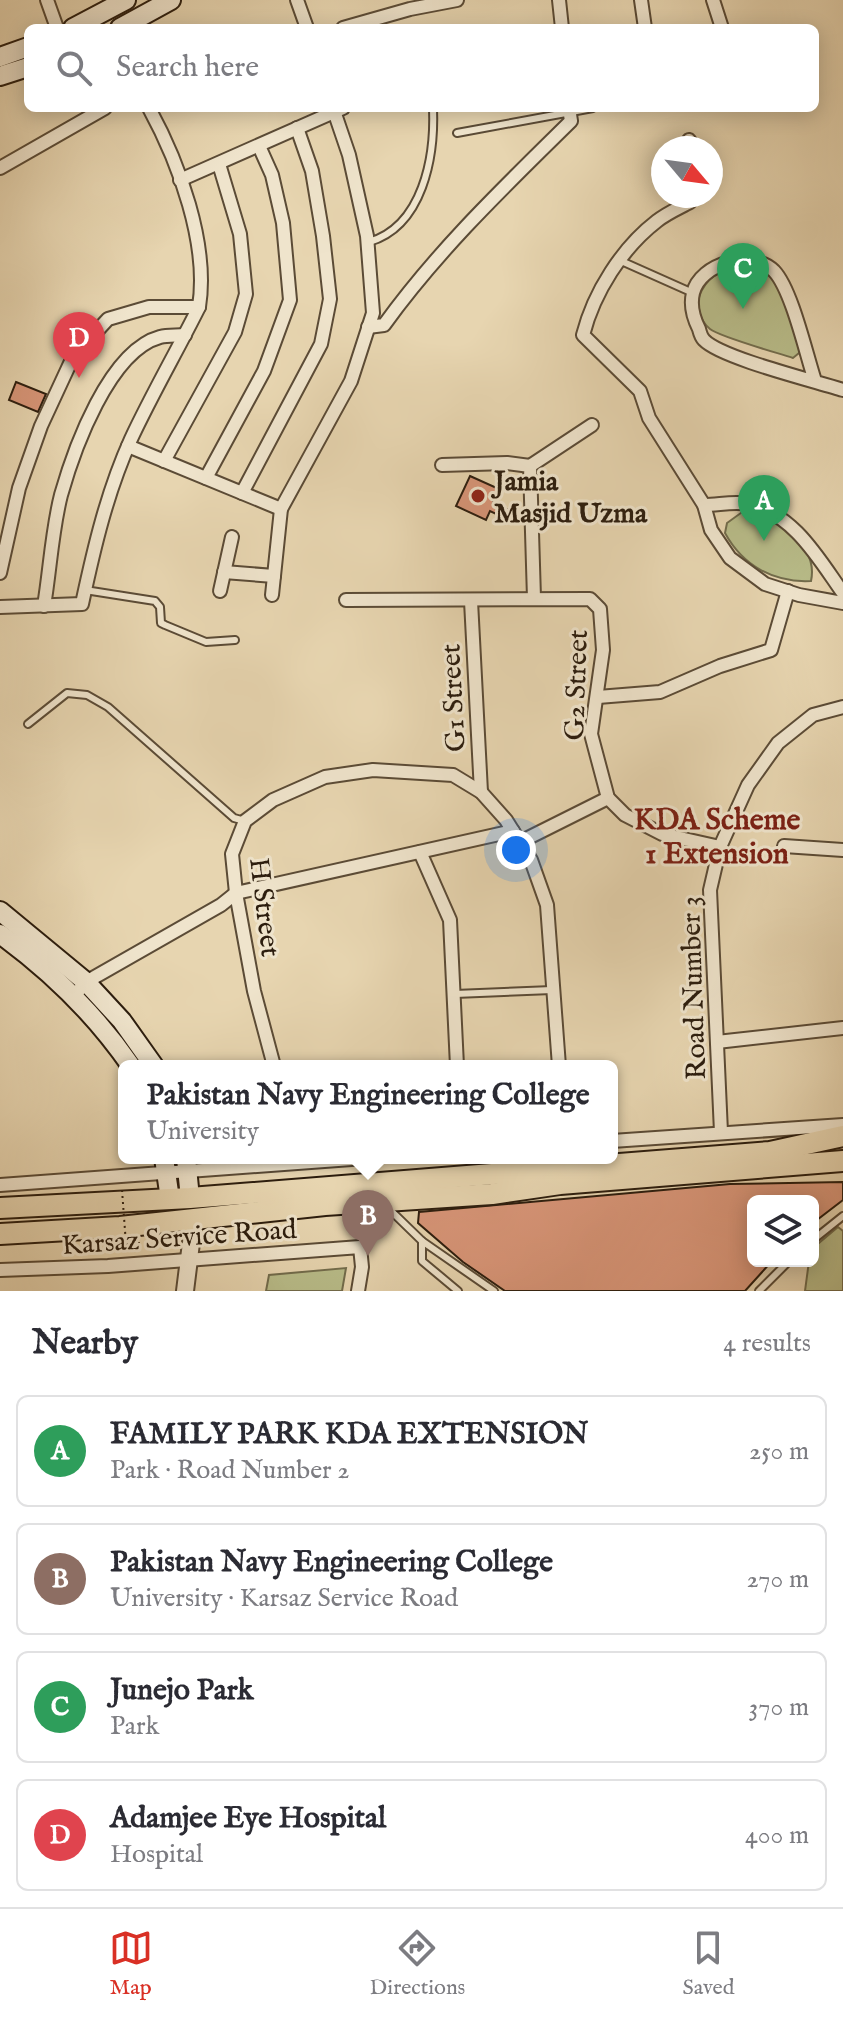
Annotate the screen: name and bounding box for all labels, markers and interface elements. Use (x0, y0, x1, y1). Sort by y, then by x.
search box (24, 24, 819, 112)
icon: search (52, 46, 96, 90)
text: Search here (116, 49, 259, 87)
north arrow (651, 136, 723, 208)
pin: C (717, 243, 769, 309)
pin: D (53, 312, 105, 378)
place label: Jamia Masjid Uzma (490, 465, 648, 532)
pin: A (738, 475, 790, 541)
marker: Jamia Masjid Uzma (469, 487, 487, 505)
street label: G2 Street (558, 629, 597, 741)
street label: G1 Street (434, 642, 475, 753)
district label: KDA Scheme 1 Extension (634, 802, 801, 874)
your location (496, 830, 536, 870)
street label: H Street (240, 856, 287, 959)
street label: Road Number 3 (674, 896, 715, 1080)
popup (118, 1060, 618, 1164)
text: Pakistan Navy Engineering College (147, 1077, 589, 1115)
text: University (147, 1115, 259, 1148)
pin: B (342, 1190, 394, 1256)
map controls (747, 1195, 819, 1267)
button: layers (747, 1195, 819, 1267)
street label: Karsaz Service Road (61, 1213, 298, 1264)
text: Nearby (32, 1322, 138, 1365)
text: 4 results (723, 1327, 811, 1360)
text: FAMILY PARK KDA EXTENSION (110, 1416, 589, 1454)
text: A (51, 1435, 69, 1468)
text: 250 m (749, 1435, 809, 1468)
text: Park · Road Number 2 (110, 1454, 350, 1487)
text: Pakistan Navy Engineering College (110, 1544, 553, 1582)
text: B (51, 1563, 69, 1596)
text: 270 m (746, 1563, 809, 1596)
text: University · Karsaz Service Road (110, 1582, 458, 1615)
text: Junejo Park (110, 1672, 254, 1710)
text: C (51, 1691, 69, 1724)
text: 370 m (749, 1691, 809, 1724)
text: Park (110, 1710, 159, 1743)
text: Adamjee Eye Hospital (110, 1800, 386, 1838)
text: D (50, 1819, 70, 1852)
text: 400 m (745, 1819, 809, 1852)
text: Hospital (110, 1838, 203, 1871)
tab: Map (109, 1926, 153, 2002)
tab: Directions (370, 1926, 465, 2002)
tab: Saved (682, 1926, 734, 2002)

